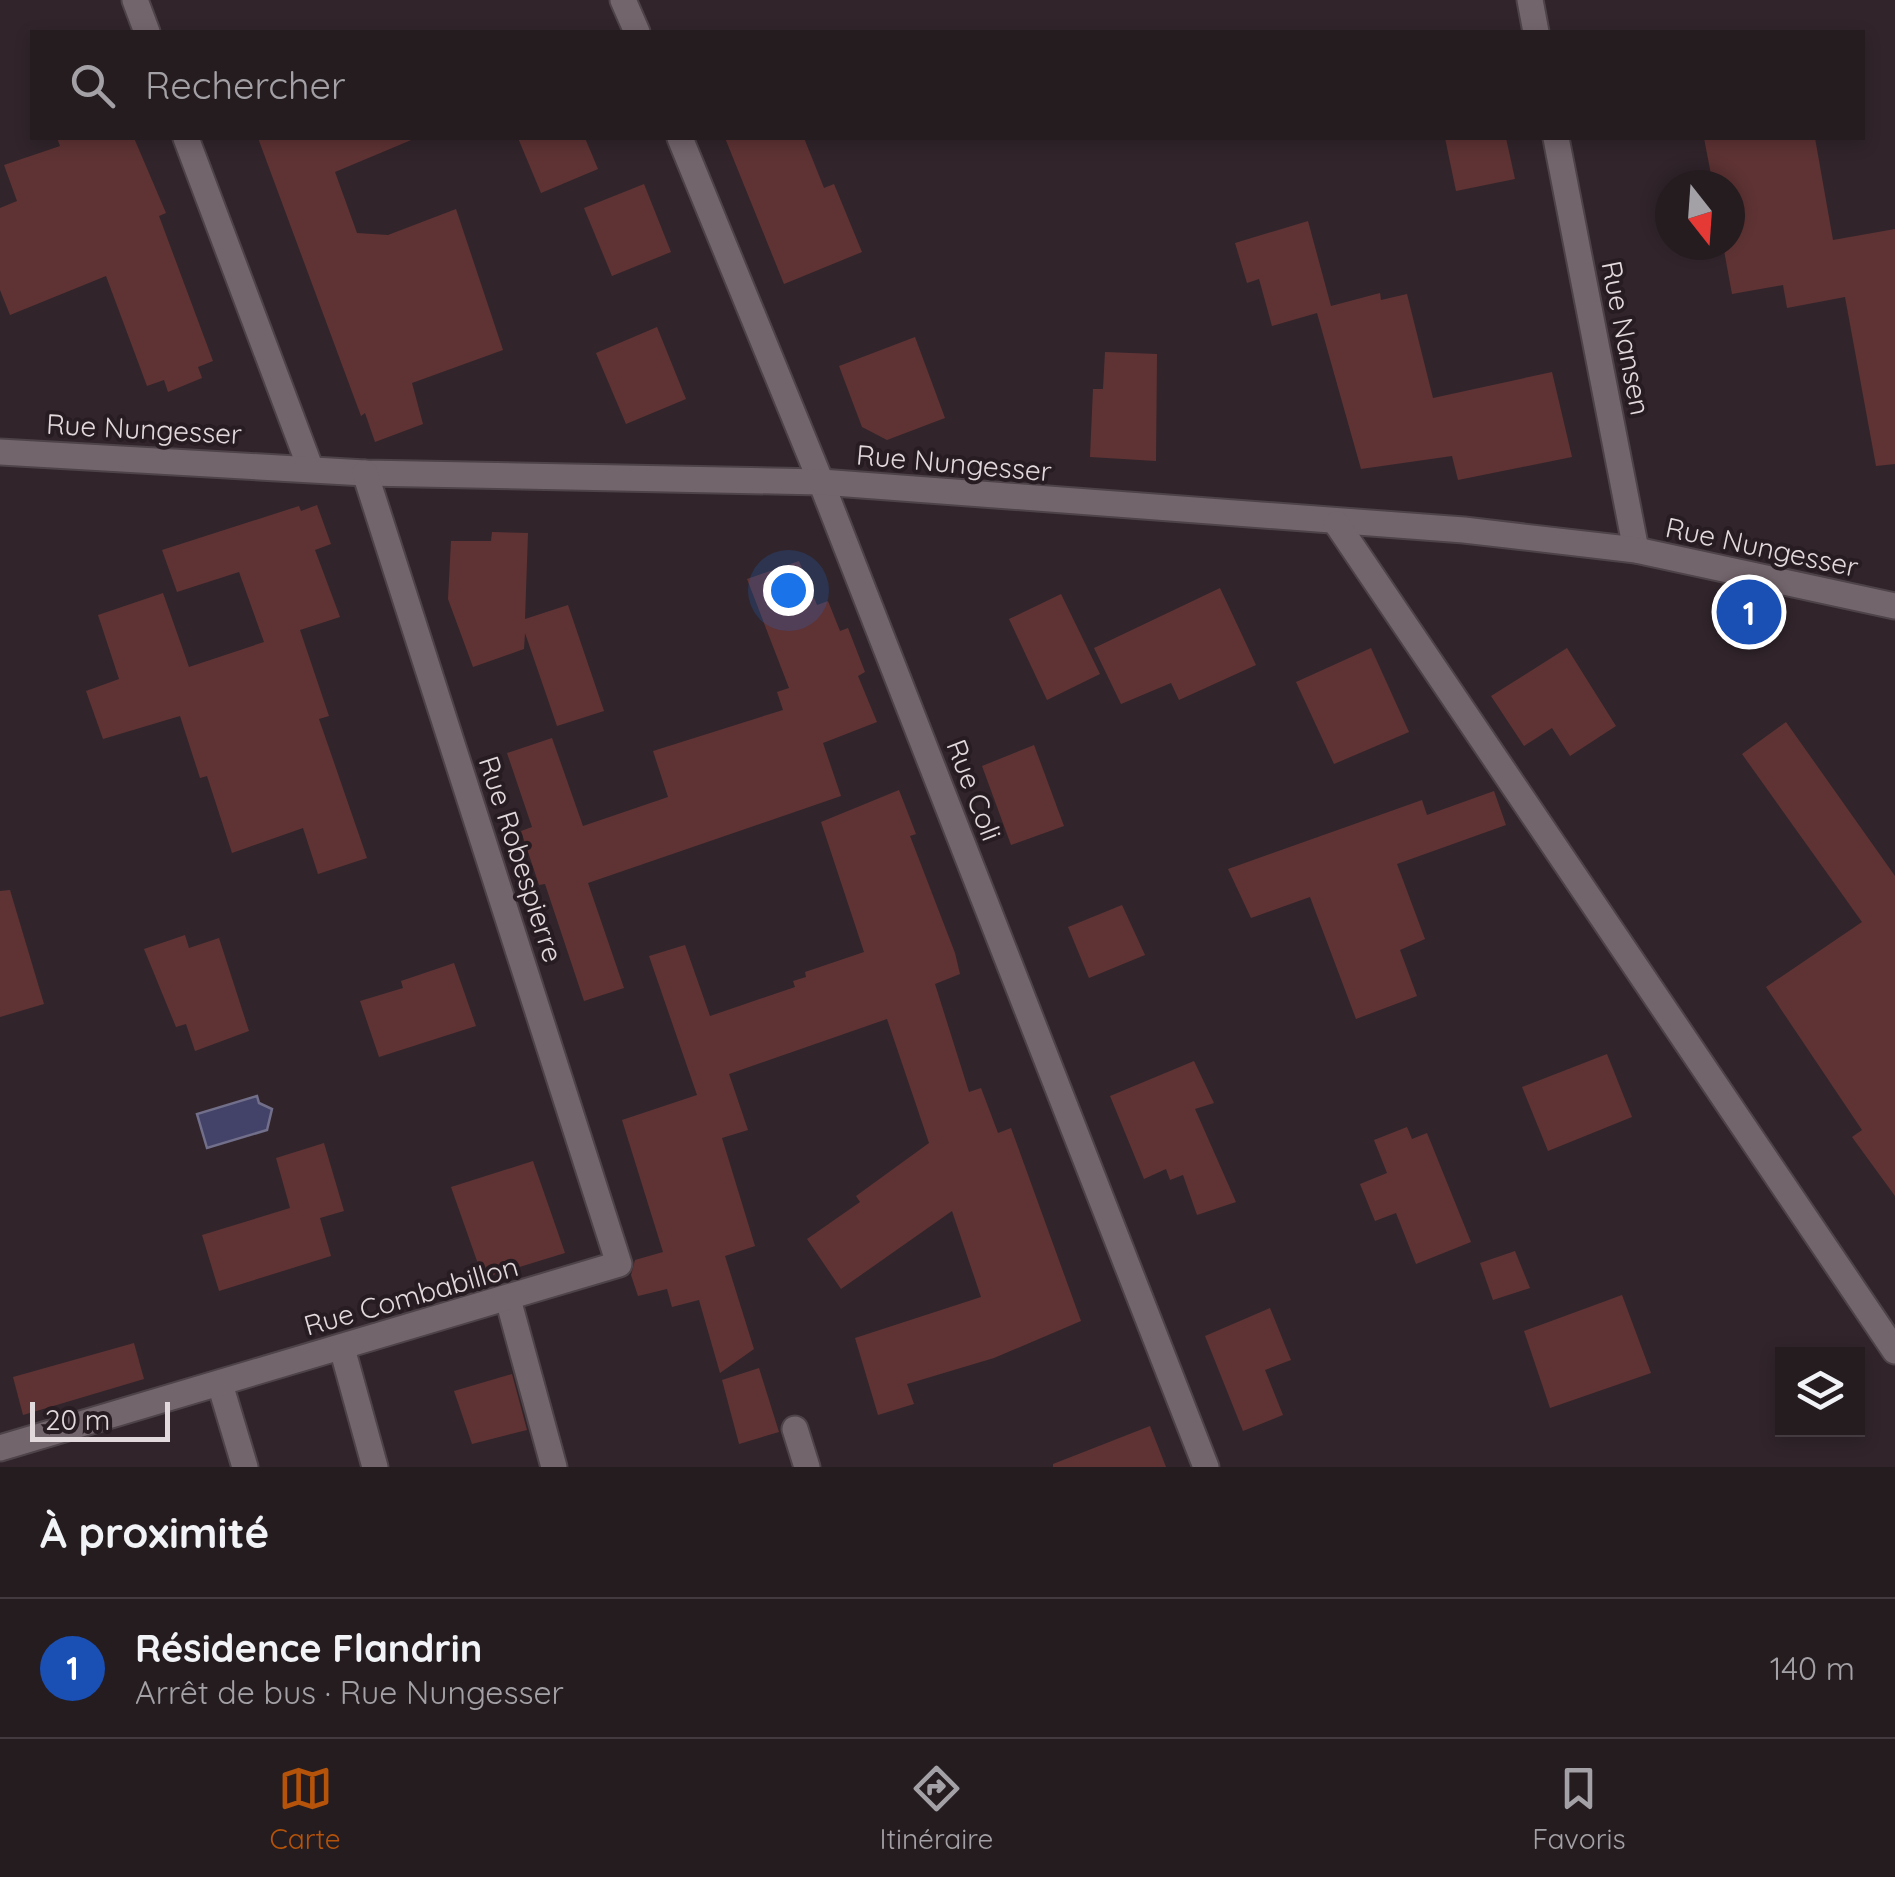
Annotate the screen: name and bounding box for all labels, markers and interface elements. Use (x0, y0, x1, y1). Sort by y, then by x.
search box (30, 30, 1865, 140)
icon: search (65, 58, 120, 113)
text: Rechercher (145, 61, 346, 109)
north arrow (1655, 170, 1745, 260)
street label: Rue Nansen (1594, 258, 1659, 418)
street label: Rue Nungesser (45, 406, 243, 451)
street label: Rue Nungesser (855, 437, 1053, 488)
street label: Rue Nungesser (1663, 509, 1862, 584)
your location (763, 565, 814, 616)
pin: 1 (1716, 574, 1782, 650)
street label: Rue Coli (939, 734, 1010, 845)
street label: Rue Robespierre (472, 751, 571, 966)
street label: Rue Combabillon (300, 1248, 522, 1343)
map controls (1775, 1347, 1865, 1437)
button: layers (1775, 1347, 1865, 1437)
scale bar (30, 1397, 170, 1442)
text: 20 m (45, 1402, 110, 1437)
text: À proximité (40, 1506, 269, 1559)
text: Résidence Flandrin (135, 1624, 482, 1672)
text: 1 (66, 1648, 79, 1688)
text: 140 m (1770, 1648, 1855, 1688)
text: Arrêt de bus · Rue Nungesser (135, 1672, 564, 1712)
tab: Carte (269, 1761, 341, 1856)
tab: Itinéraire (879, 1761, 993, 1856)
tab: Favoris (1532, 1761, 1626, 1856)

